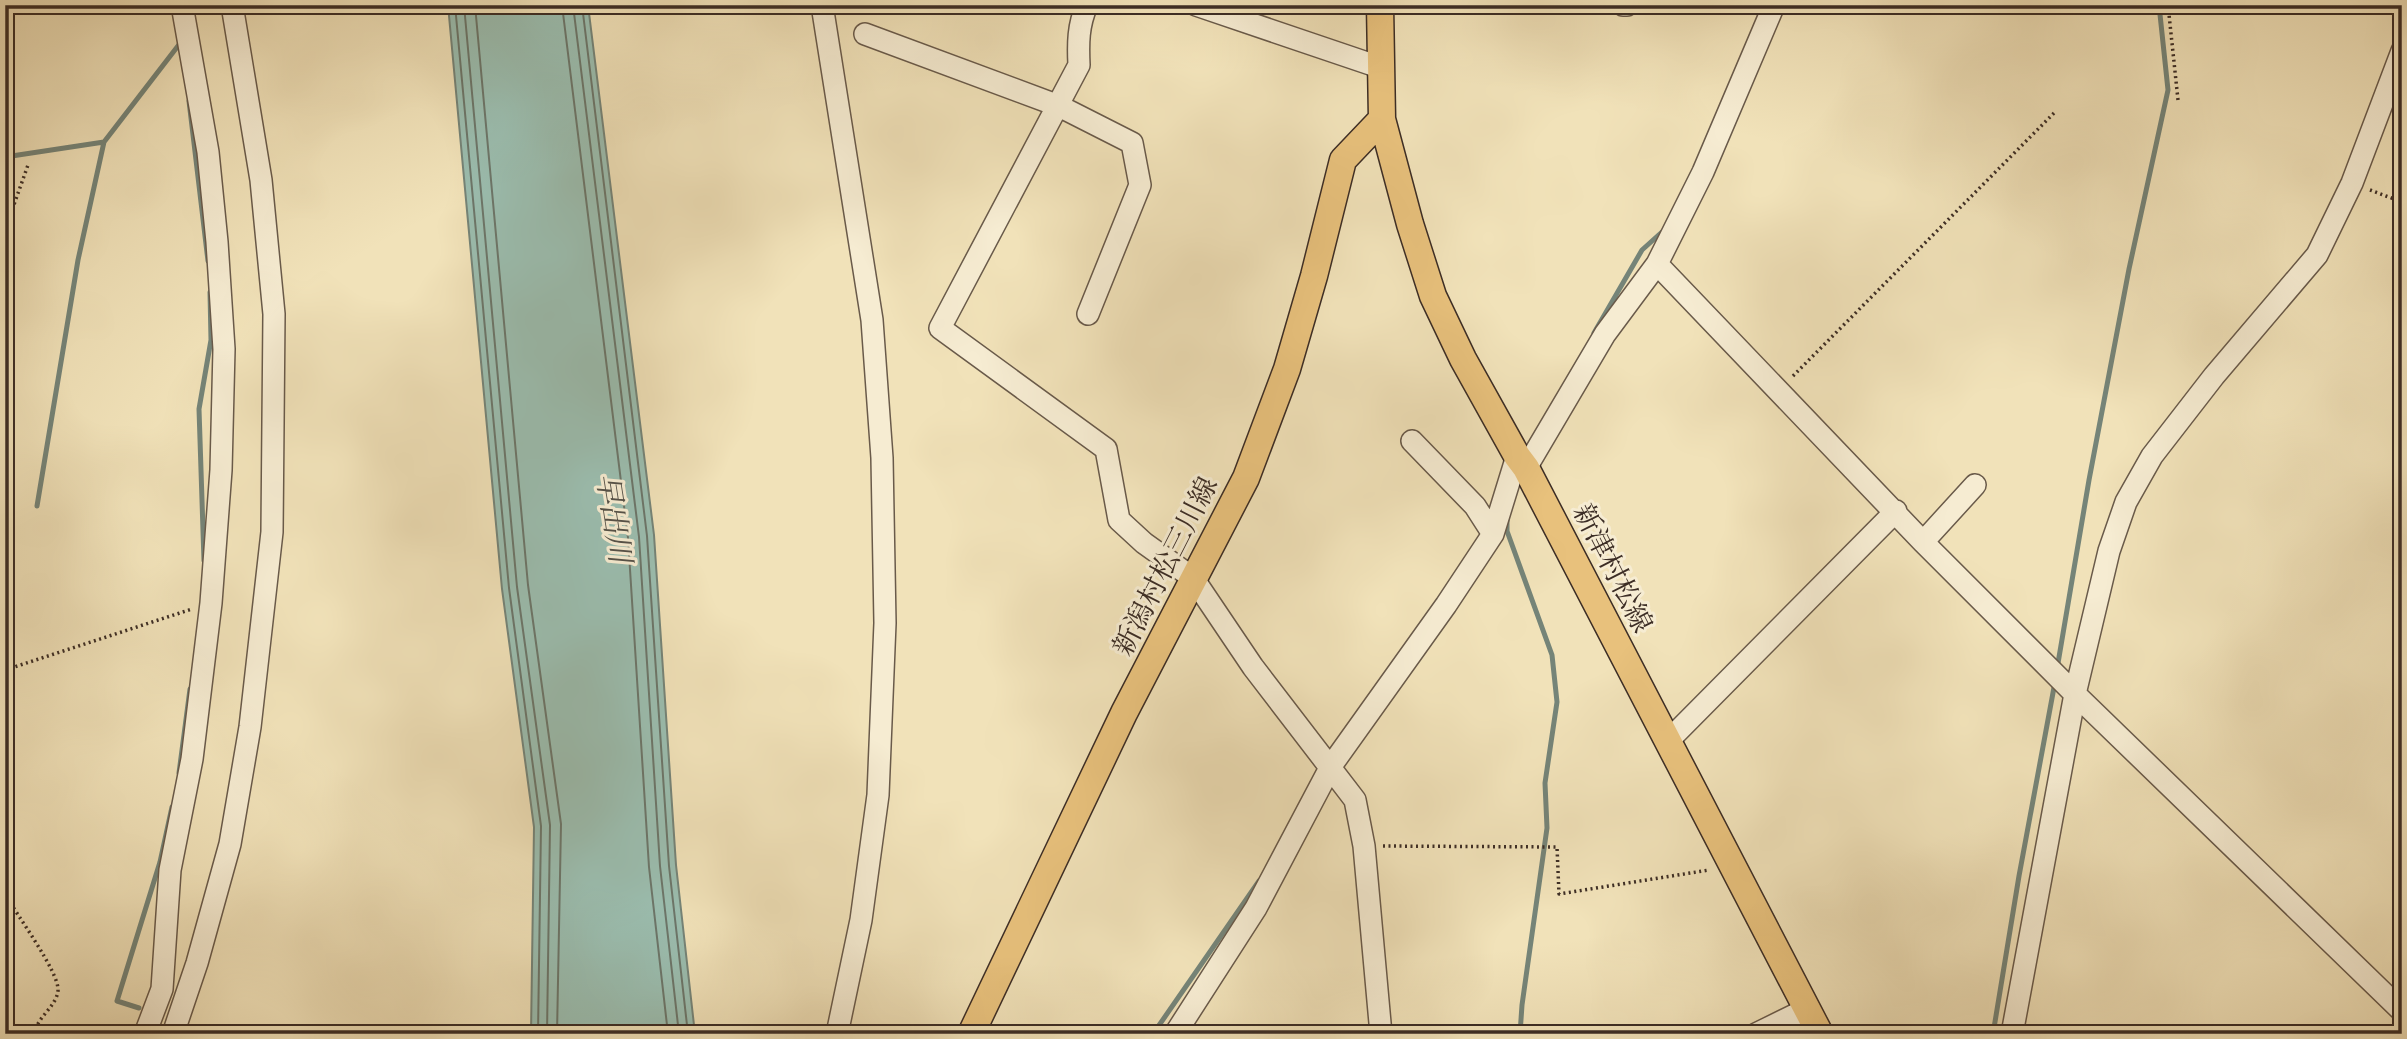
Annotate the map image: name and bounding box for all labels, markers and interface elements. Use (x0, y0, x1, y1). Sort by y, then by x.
water label: 早出川 (589, 471, 639, 568)
street label: 新潟村松三川線 (1105, 471, 1225, 661)
street label: 新津村松線 (1566, 498, 1660, 638)

